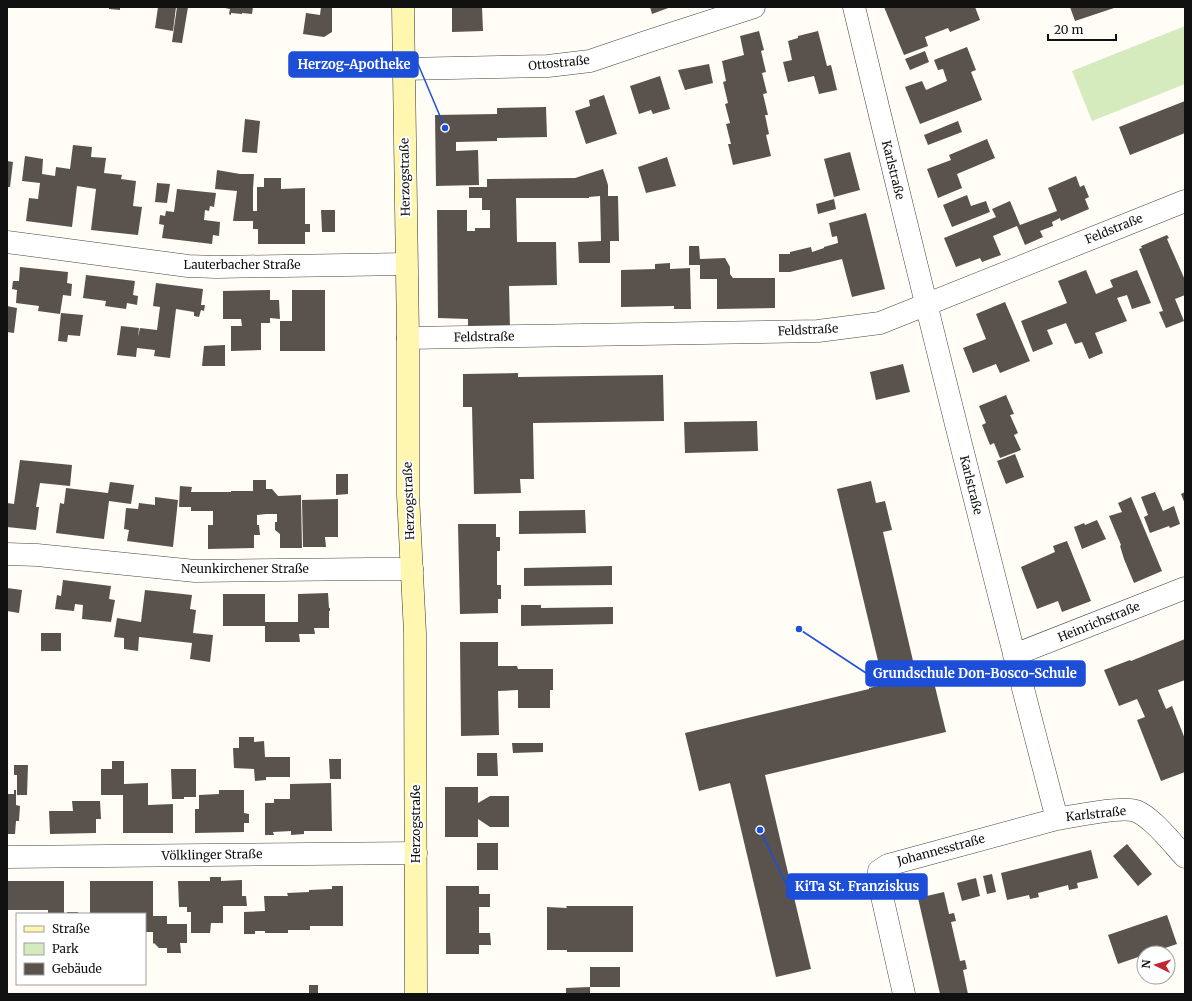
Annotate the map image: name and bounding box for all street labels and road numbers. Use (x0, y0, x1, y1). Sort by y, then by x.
street label: Ottostraße (528, 52, 590, 73)
street label: Herzogstraße (396, 138, 413, 216)
street label: Karlstraße (879, 139, 908, 201)
street label: Feldstraße (1083, 210, 1145, 247)
street label: Lauterbacher Straße (183, 257, 301, 272)
street label: Feldstraße (777, 320, 839, 339)
street label: Feldstraße (454, 328, 514, 345)
street label: Karlstraße (957, 454, 986, 516)
street label: Herzogstraße (400, 462, 417, 540)
street label: Neunkirchener Straße (181, 561, 309, 576)
street label: Heinrichstraße (1056, 598, 1142, 645)
street label: Herzogstraße (408, 785, 423, 863)
street label: Karlstraße (1065, 803, 1127, 824)
street label: Johannesstraße (894, 831, 986, 869)
street label: Völklinger Straße (160, 846, 263, 863)

